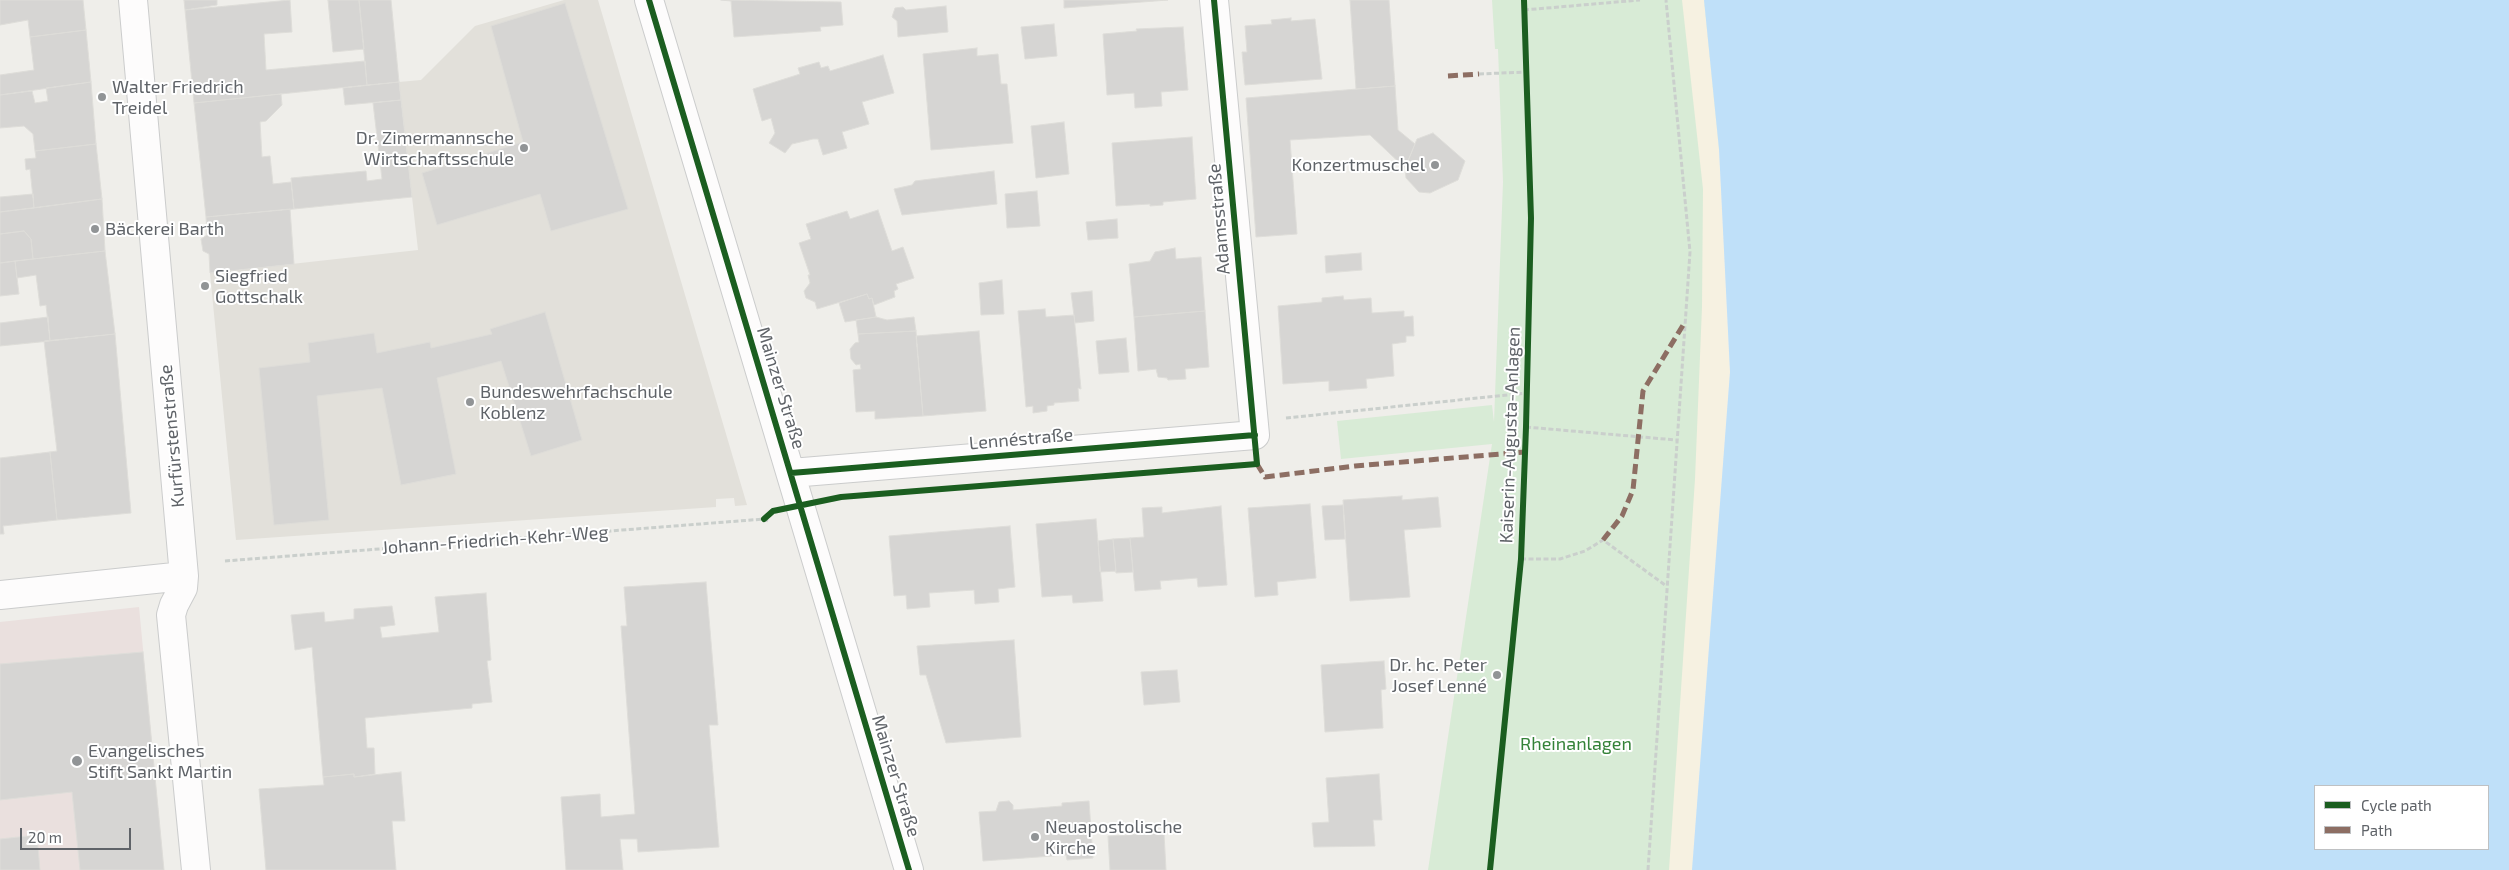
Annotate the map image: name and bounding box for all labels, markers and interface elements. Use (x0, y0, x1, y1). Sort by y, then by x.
place label: Walter Friedrich Treidel (112, 76, 244, 118)
marker: Walter Friedrich Treidel (96, 91, 108, 103)
place label: Dr. Zimermannsche Wirtschaftsschule (356, 127, 514, 170)
marker: Dr. Zimermannsche Wirtschaftsschule (518, 142, 530, 154)
place label: Konzertmuschel (1292, 154, 1425, 176)
marker: Konzertmuschel (1429, 159, 1441, 171)
street label: Adamsstraße (1203, 163, 1235, 275)
place label: Bäckerei Barth (105, 218, 224, 240)
marker: Bäckerei Barth (89, 223, 101, 235)
place label: Siegfried Gottschalk (215, 265, 303, 308)
marker: Siegfried Gottschalk (199, 280, 211, 292)
street label: Mainzer Straße (752, 324, 810, 452)
street label: Kaiserin-Augusta-Anlagen (1495, 326, 1525, 544)
street label: Kurfürstenstraße (155, 364, 189, 508)
place label: Bundeswehrfachschule Koblenz (480, 381, 673, 424)
marker: Bundeswehrfachschule Koblenz (464, 396, 476, 408)
street label: Lennéstraße (968, 424, 1074, 454)
street label: Johann-Friedrich-Kehr-Weg (381, 521, 609, 559)
place label: Dr. hc. Peter Josef Lenné (1389, 654, 1487, 696)
marker: Dr. hc. Peter Josef Lenné (1491, 669, 1503, 681)
street label: Mainzer Straße (867, 712, 925, 840)
park label: Rheinanlagen (1520, 733, 1632, 755)
place label: Evangelisches Stift Sankt Martin (88, 740, 232, 782)
marker: Evangelisches Stift Sankt Martin (70, 754, 84, 768)
legend (2314, 785, 2489, 850)
text: Cycle path (2361, 796, 2432, 814)
place label: Neuapostolische Kirche (1045, 816, 1182, 859)
scale bar (22, 818, 134, 850)
text: Path (2361, 821, 2392, 839)
text: 20 m (28, 828, 62, 846)
marker: Neuapostolische Kirche (1029, 831, 1041, 843)

